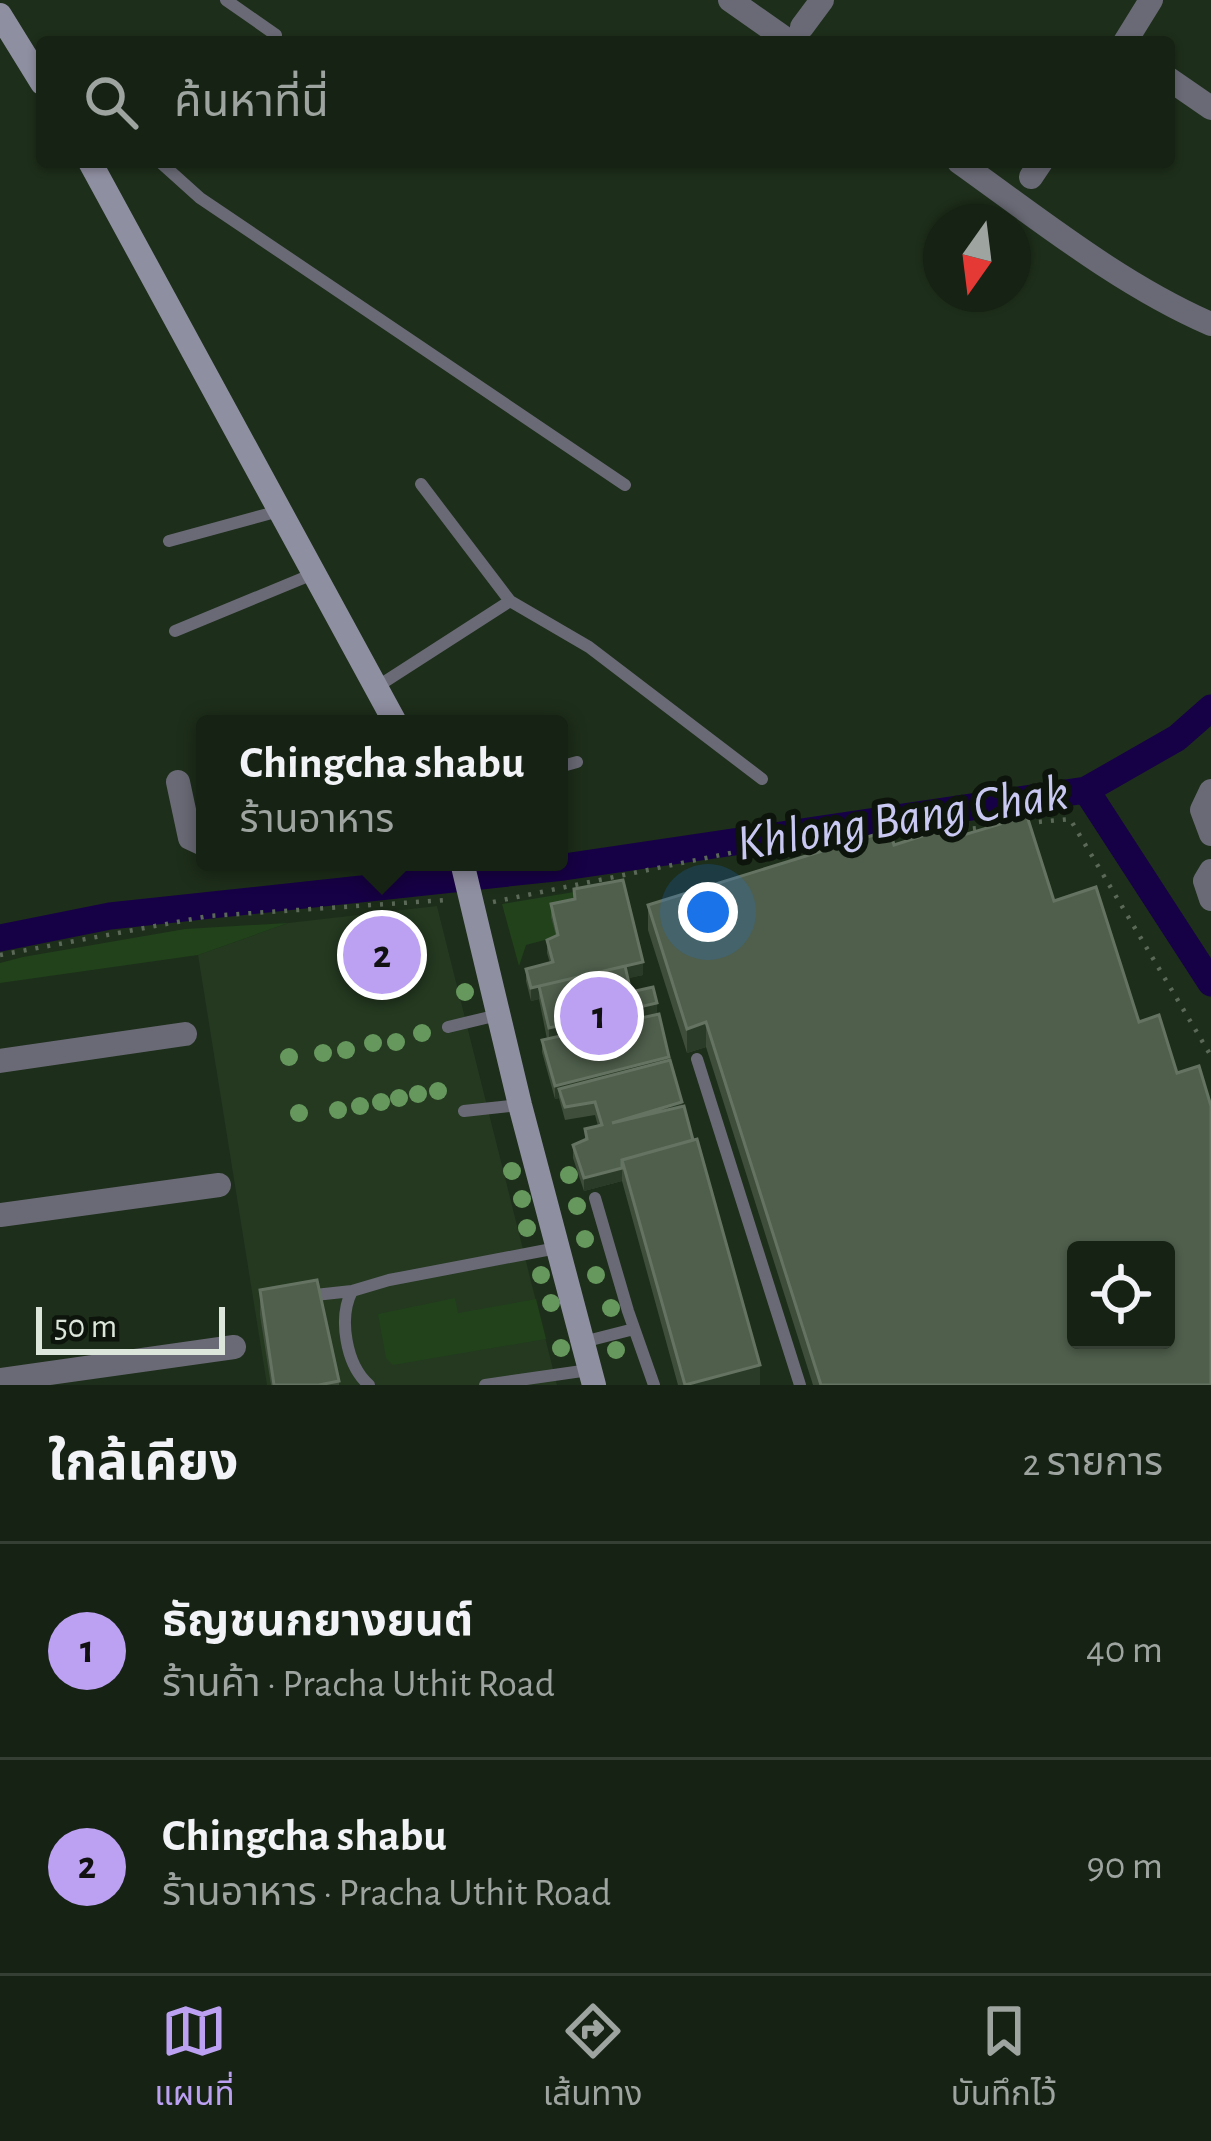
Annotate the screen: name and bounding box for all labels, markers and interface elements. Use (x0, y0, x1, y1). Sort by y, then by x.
search box (36, 36, 1175, 168)
icon: search (78, 69, 144, 135)
text: ค้นหาที่นี่ (174, 80, 329, 125)
north arrow (923, 204, 1031, 312)
popup (196, 715, 568, 871)
text: Chingcha shabu (240, 741, 524, 786)
water label: Khlong Bang Chak (733, 767, 1072, 870)
text: ร้านอาหาร (240, 801, 394, 840)
your location (678, 882, 738, 942)
pin: 2 (343, 910, 421, 1000)
pin: 1 (560, 971, 638, 1061)
map controls (1067, 1241, 1175, 1349)
button: locate (1067, 1241, 1175, 1349)
scale bar (36, 1301, 225, 1354)
text: 50 m (54, 1311, 117, 1344)
text: ใกล้เคียง (48, 1438, 238, 1489)
text: 2 รายการ (1023, 1444, 1163, 1483)
text: ธัญชนกยางยนต์ (162, 1599, 473, 1644)
text: 1 (80, 1631, 94, 1670)
text: 40 m (1086, 1631, 1163, 1670)
text: ร้านค้า · Pracha Uthit Road (162, 1665, 555, 1704)
text: Chingcha shabu (162, 1814, 447, 1859)
text: 2 (78, 1847, 96, 1886)
text: 90 m (1086, 1847, 1163, 1886)
text: ร้านอาหาร · Pracha Uthit Road (162, 1874, 611, 1913)
tab: แผนที่ (154, 1998, 235, 2120)
tab: เส้นทาง (543, 1998, 643, 2120)
tab: บันทึกไว้ (951, 1998, 1057, 2120)

